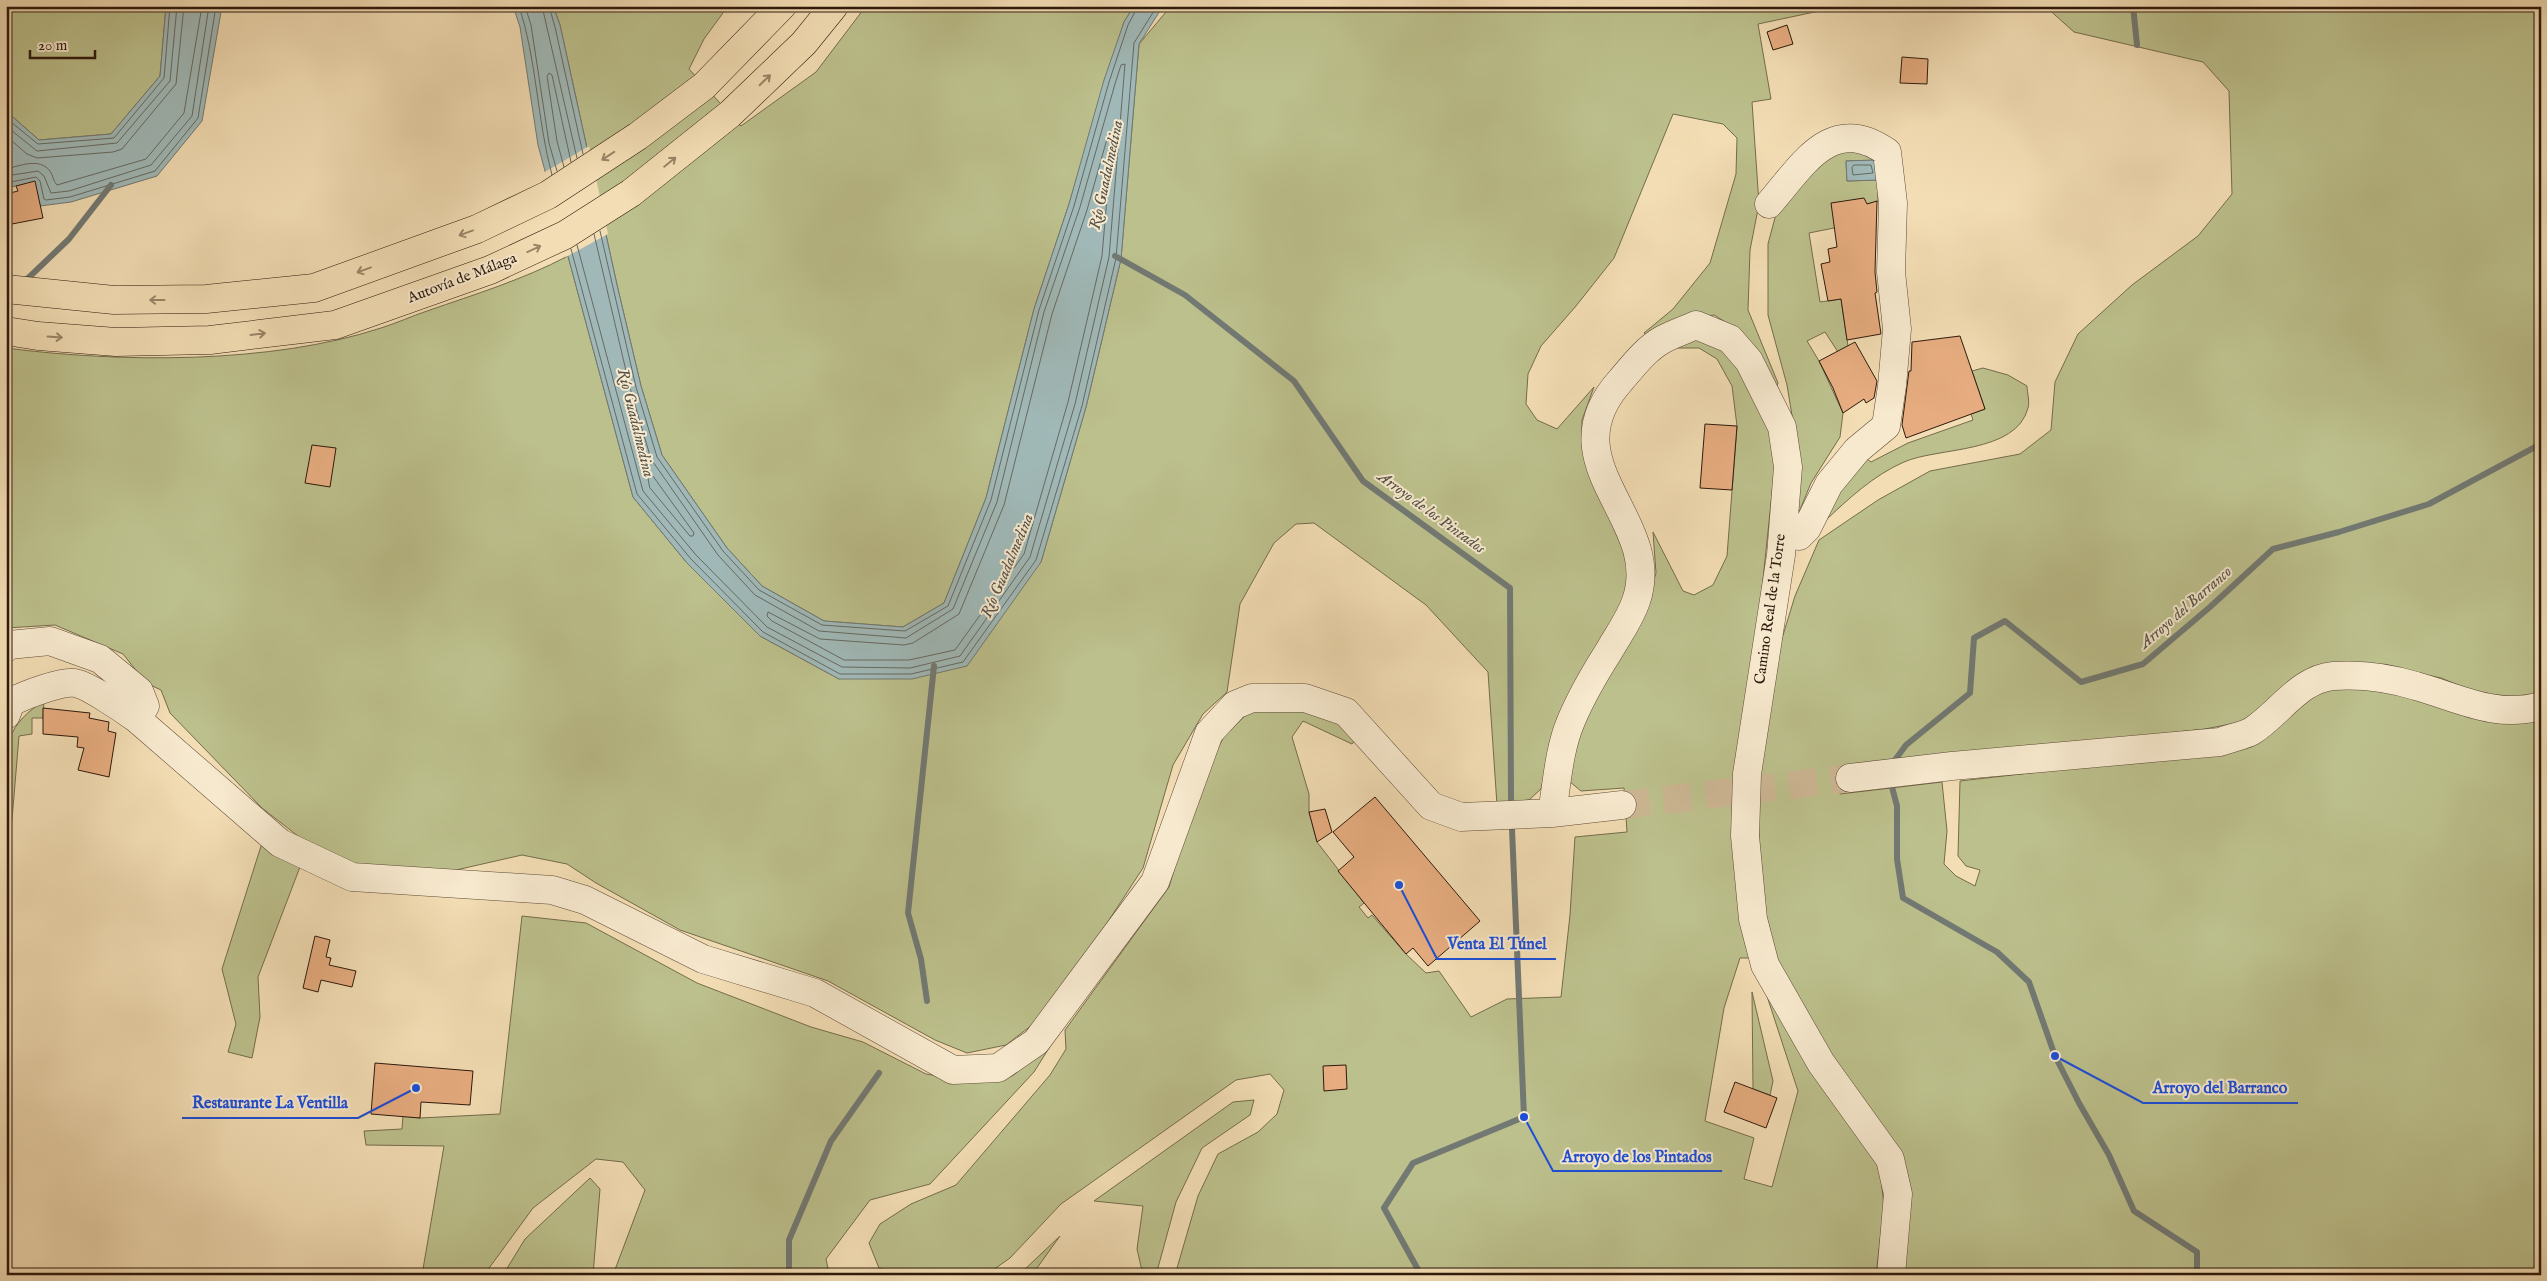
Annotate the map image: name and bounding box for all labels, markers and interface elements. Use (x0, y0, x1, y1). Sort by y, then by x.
scale bar (30, 28, 95, 60)
text: 20 m (38, 36, 68, 55)
one-way arrow (759, 74, 772, 86)
water label: Río Guadalmedina (1086, 119, 1128, 231)
one-way arrow (602, 151, 616, 161)
one-way arrow (663, 157, 676, 168)
one-way arrow (459, 229, 474, 238)
one-way arrow (526, 244, 541, 254)
street label: Autovía de Málaga (404, 248, 520, 308)
one-way arrow (357, 266, 372, 275)
one-way arrow (149, 295, 166, 305)
one-way arrow (250, 329, 266, 339)
one-way arrow (46, 332, 62, 342)
water label: Río Guadalmedina (612, 367, 658, 479)
water label: Arroyo de los Pintados (1372, 466, 1489, 559)
water label: Río Guadalmedina (977, 511, 1039, 621)
street label: Camino Real de la Torre (1750, 532, 1790, 685)
water label: Arroyo del Barranco (2134, 562, 2236, 655)
callout: Venta El Túnel (1437, 928, 1556, 959)
text: Venta El Túnel (1446, 935, 1547, 955)
callout: Arroyo del Barranco (2143, 1072, 2298, 1103)
text: Arroyo del Barranco (2152, 1079, 2288, 1099)
callout: Restaurante La Ventilla (182, 1087, 358, 1118)
text: Restaurante La Ventilla (192, 1094, 349, 1114)
callout: Arroyo de los Pintados (1553, 1140, 1722, 1171)
text: Arroyo de los Pintados (1561, 1148, 1712, 1168)

